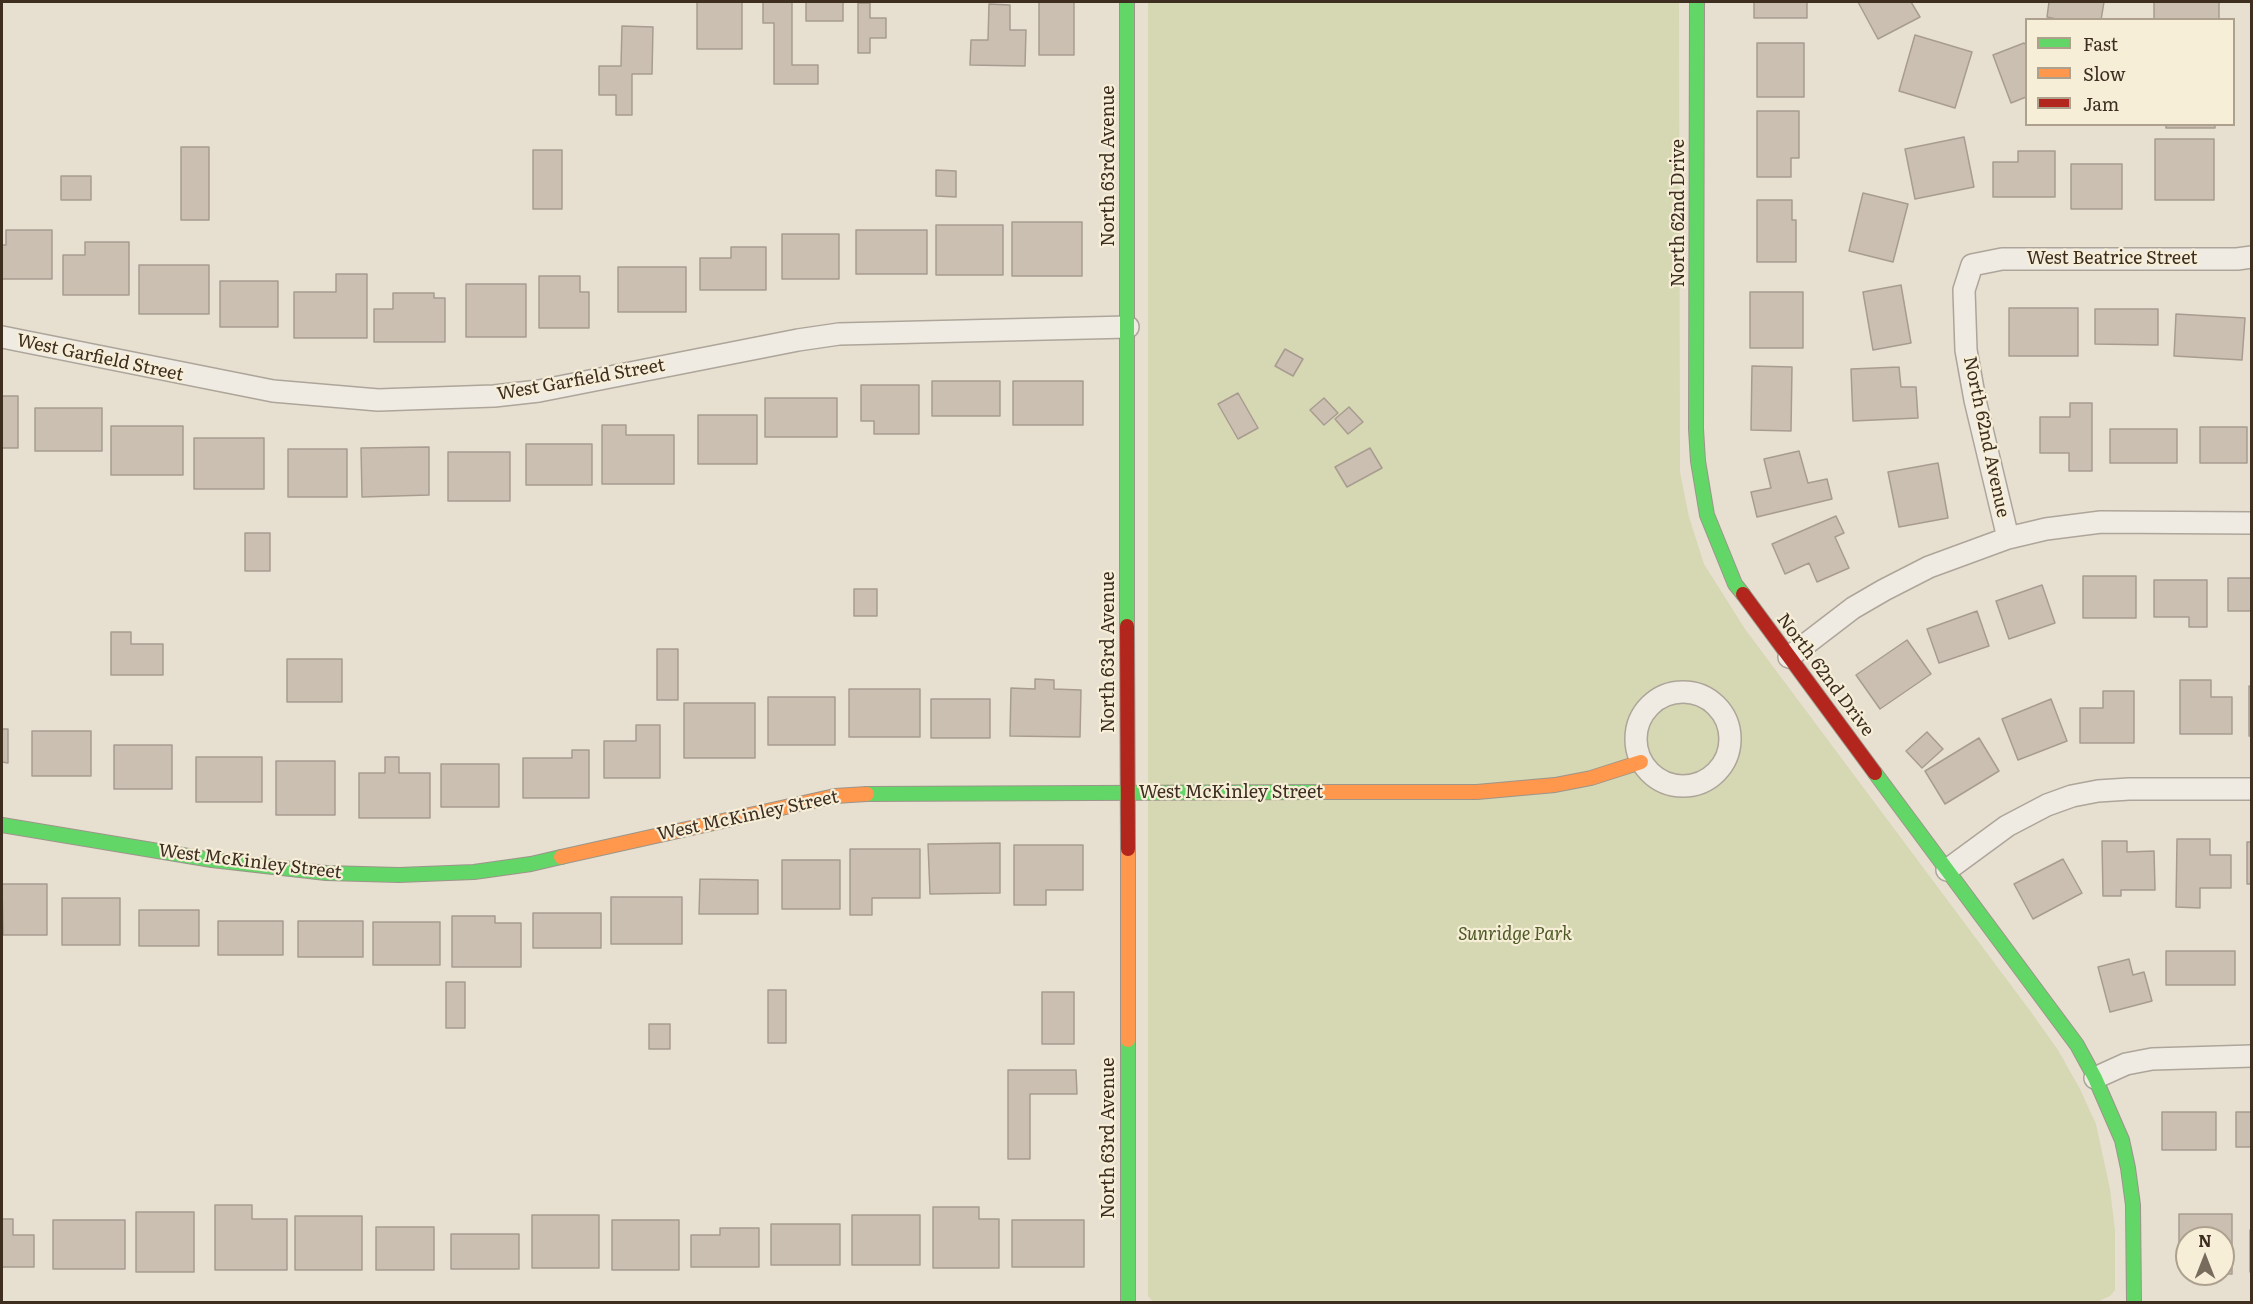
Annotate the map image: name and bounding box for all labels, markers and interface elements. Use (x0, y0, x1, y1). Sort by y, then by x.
legend (2025, 18, 2235, 126)
text: Fast (2083, 30, 2118, 57)
text: Slow (2083, 60, 2125, 87)
street label: North 63rd Avenue (1098, 85, 1120, 247)
text: Jam (2083, 90, 2119, 117)
street label: North 62nd Drive (1668, 139, 1690, 287)
street label: West Beatrice Street (2026, 248, 2198, 270)
street label: West Garfield Street (15, 330, 185, 386)
street label: North 62nd Avenue (1958, 354, 2014, 520)
street label: West Garfield Street (495, 355, 667, 405)
street label: North 63rd Avenue (1098, 571, 1120, 733)
street label: North 62nd Drive (1772, 609, 1878, 741)
street label: West McKinley Street (1139, 782, 1323, 804)
street label: West McKinley Street (656, 786, 840, 846)
street label: West McKinley Street (157, 840, 343, 884)
park label: Sunridge Park (1458, 924, 1572, 946)
street label: North 63rd Avenue (1098, 1057, 1120, 1219)
north arrow (2175, 1226, 2235, 1286)
text: N (2198, 1228, 2212, 1252)

